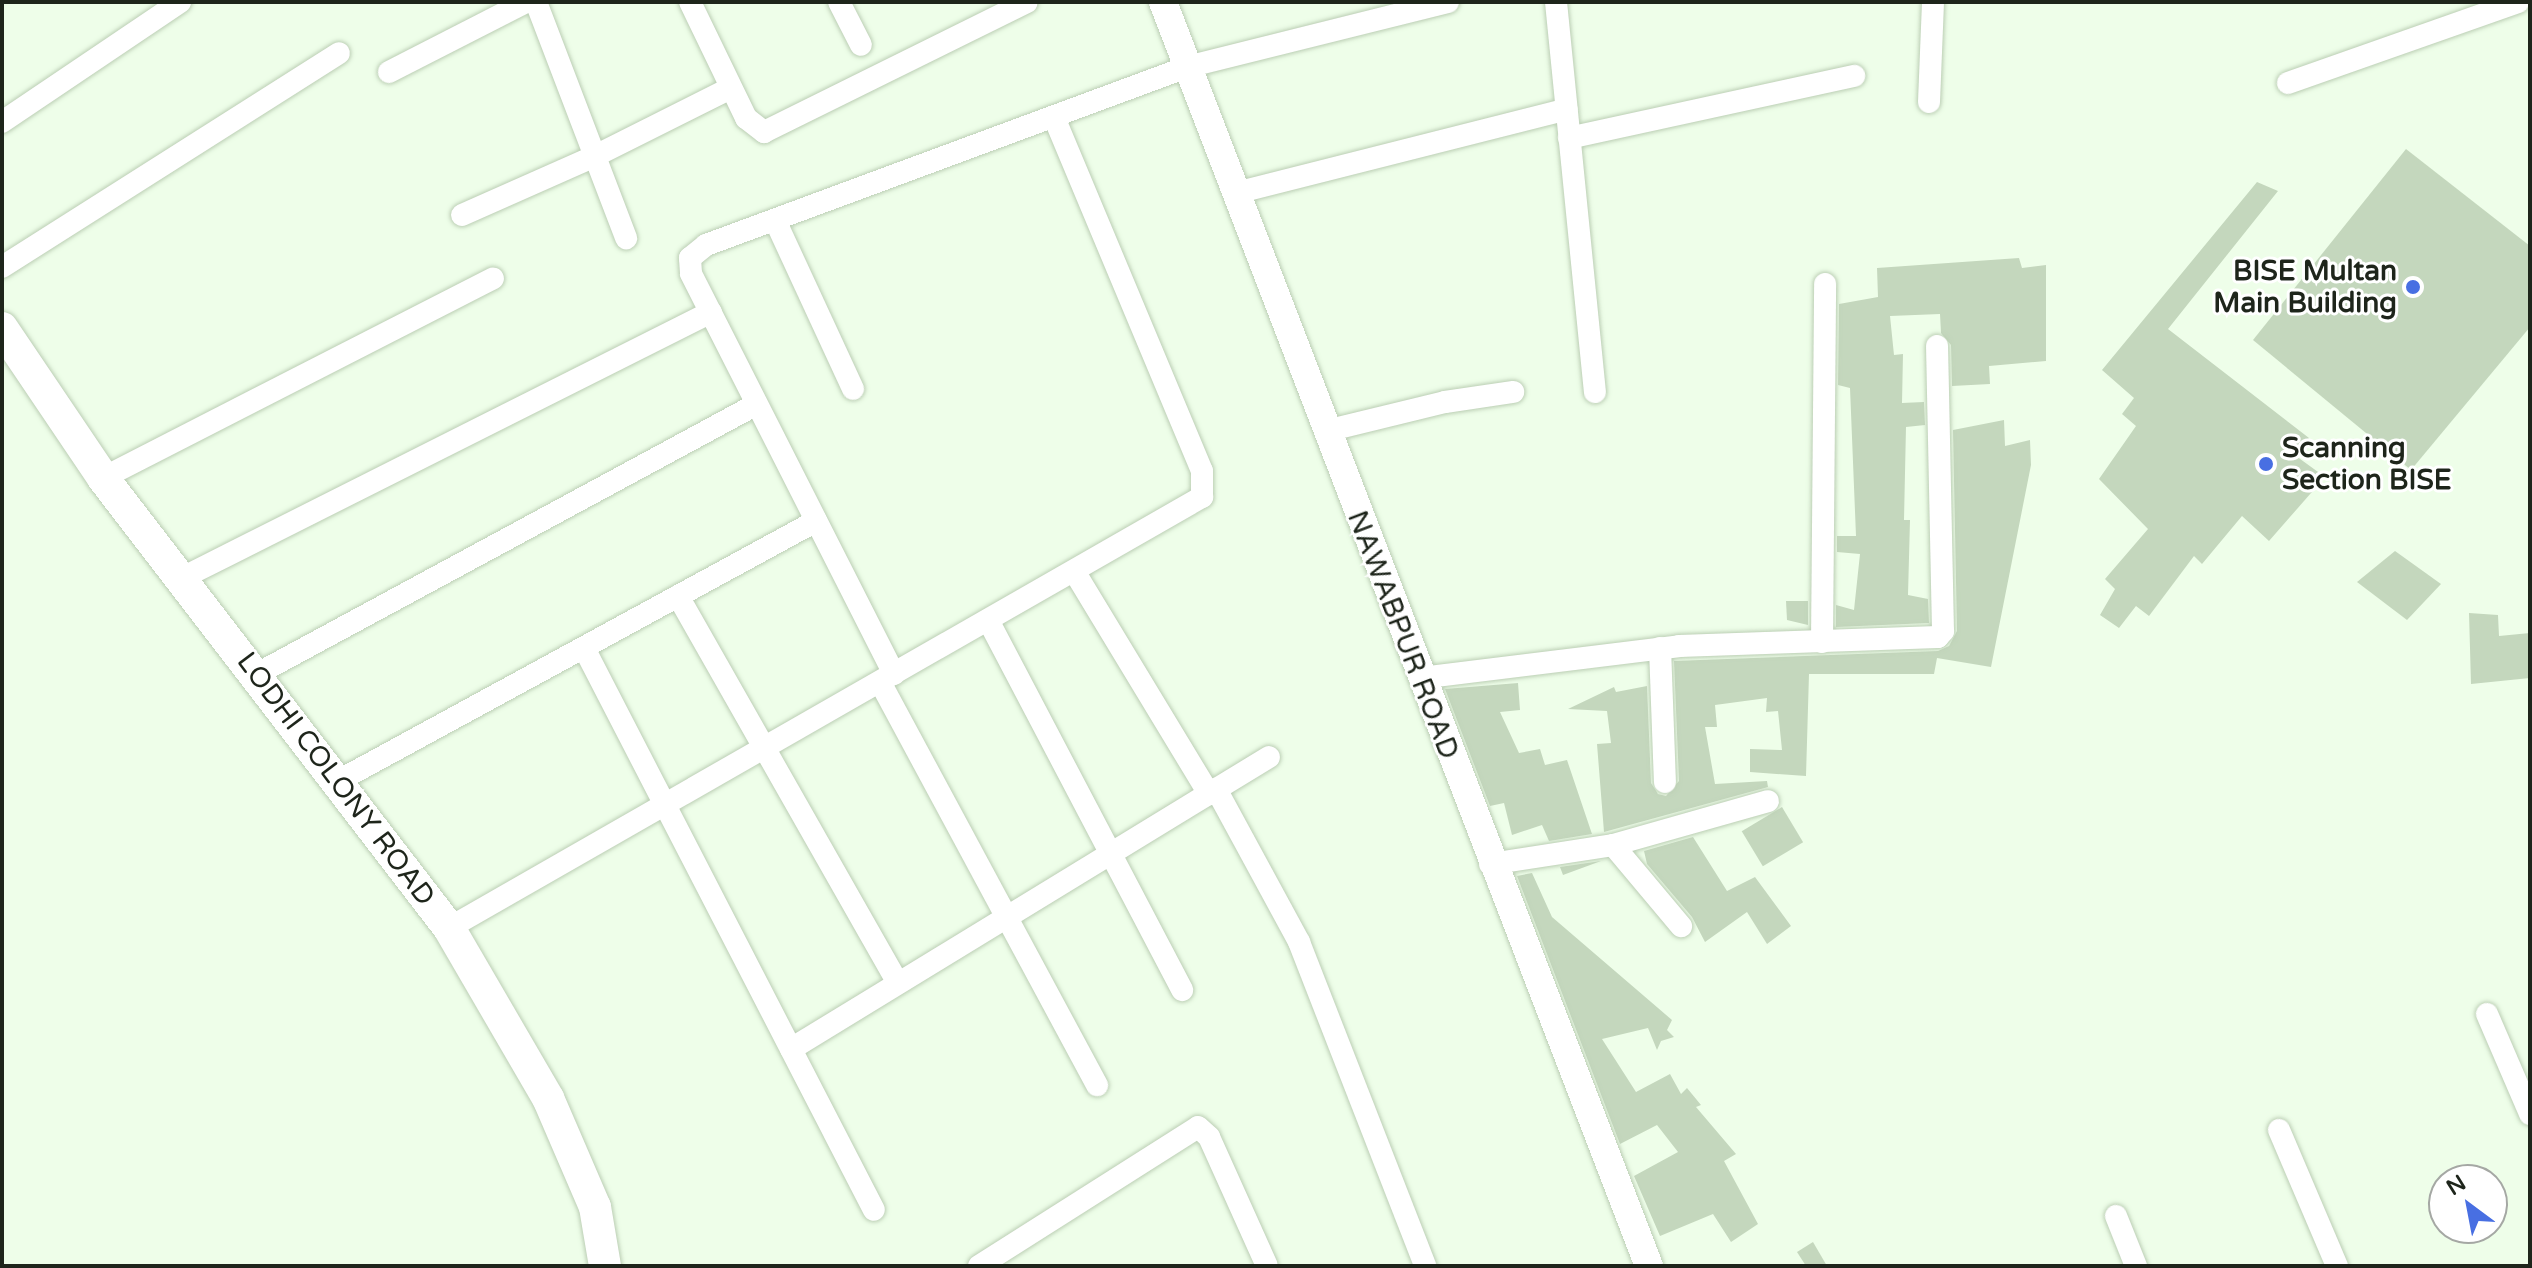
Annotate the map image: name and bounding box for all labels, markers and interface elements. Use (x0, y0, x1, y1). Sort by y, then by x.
place label: BISE Multan Main Building (2213, 254, 2397, 320)
marker: BISE Multan Main Building (2404, 278, 2422, 296)
place label: Scanning Section BISE (2282, 431, 2452, 497)
marker: Scanning Section BISE (2257, 455, 2275, 473)
street label: NAWABPUR ROAD (1340, 506, 1466, 764)
street label: LODHI COLONY ROAD (230, 646, 442, 912)
north arrow (2428, 1164, 2508, 1244)
text: N (2442, 1170, 2471, 1201)

